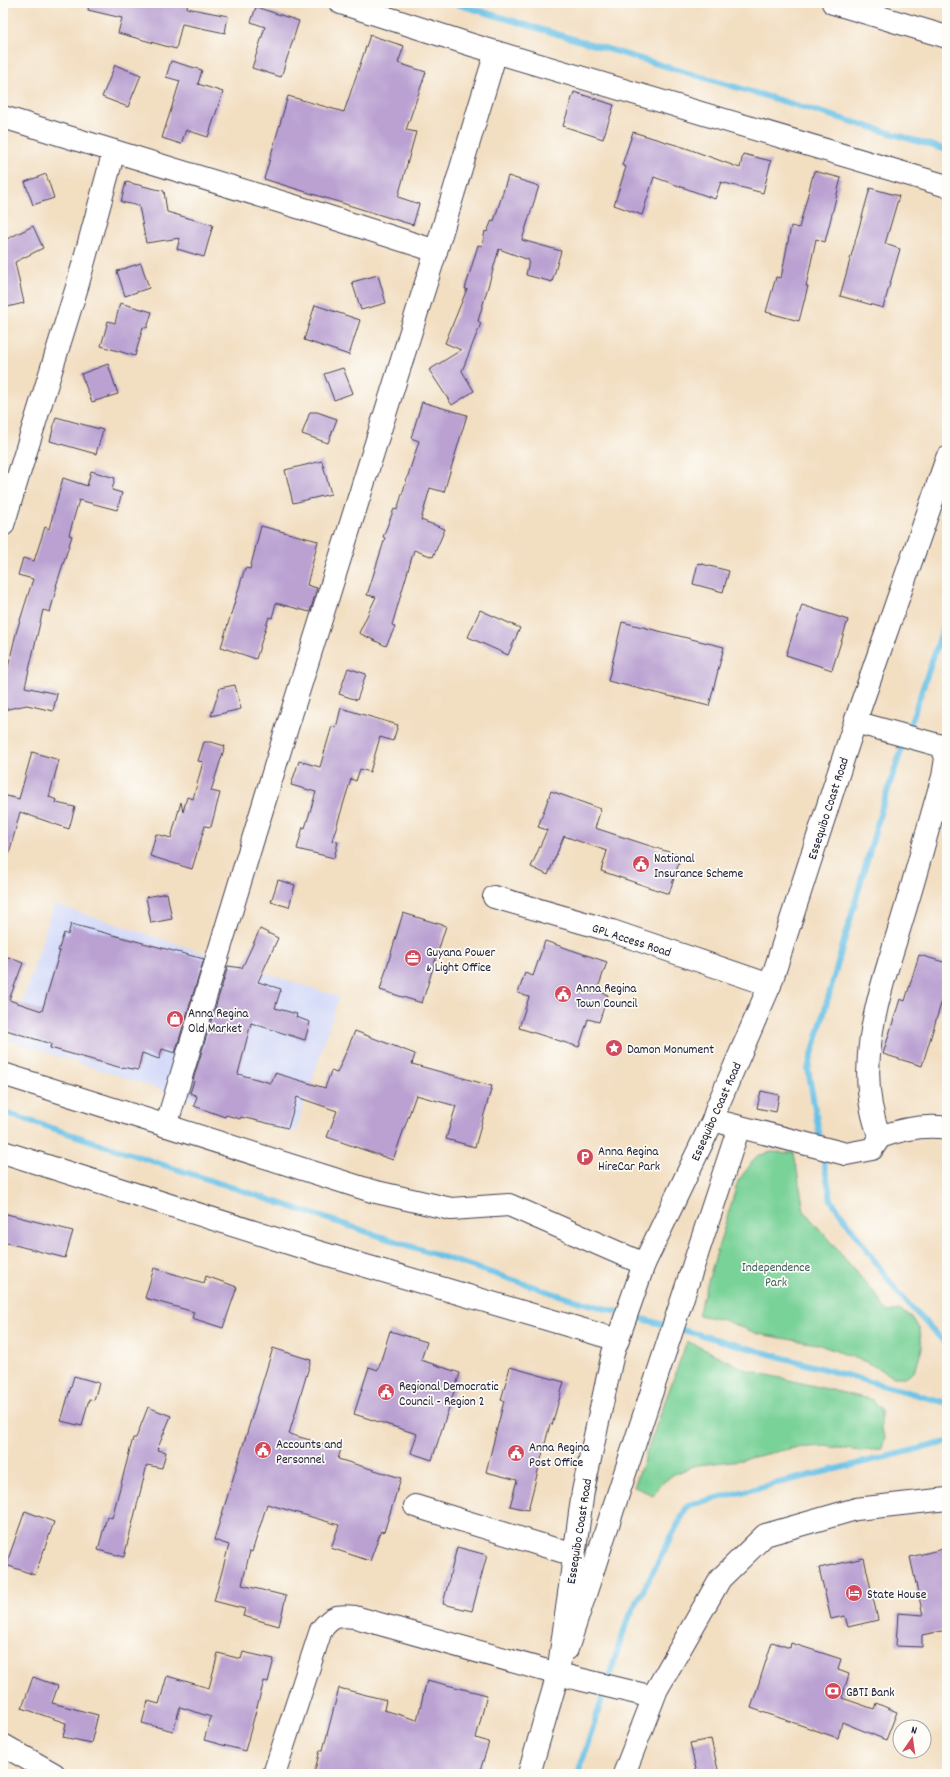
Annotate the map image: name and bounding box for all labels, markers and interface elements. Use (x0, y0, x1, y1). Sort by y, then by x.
street label: Essequibo Coast Road (804, 755, 855, 862)
place label: National Insurance Scheme (654, 850, 744, 884)
public building icon: National Insurance Scheme (631, 854, 651, 874)
street label: GPL Access Road (589, 920, 673, 963)
place label: Guyana Power & Light Office (426, 944, 495, 978)
office icon: Guyana Power & Light Office (403, 948, 423, 968)
place label: Anna Regina Town Council (576, 980, 638, 1014)
public building icon: Anna Regina Town Council (553, 984, 573, 1004)
place label: Anna Regina Old Market (188, 1005, 249, 1039)
shop icon: Anna Regina Old Market (165, 1009, 185, 1029)
place icon: Damon Monument (604, 1038, 624, 1058)
place label: Damon Monument (627, 1041, 714, 1060)
street label: Essequibo Coast Road (687, 1059, 748, 1165)
place label: Anna Regina HireCar Park (598, 1143, 660, 1177)
parking icon: Anna Regina HireCar Park (575, 1147, 595, 1167)
park label: Independence Park (742, 1259, 810, 1293)
place label: Regional Democratic Council - Region 2 (399, 1378, 499, 1412)
public building icon: Regional Democratic Council - Region 2 (376, 1382, 396, 1402)
place label: Accounts and Personnel (276, 1436, 342, 1470)
place label: Anna Regina Post Office (529, 1439, 590, 1473)
public building icon: Accounts and Personnel (253, 1440, 273, 1460)
public building icon: Anna Regina Post Office (506, 1443, 526, 1463)
street label: Essequibo Coast Road (563, 1477, 598, 1586)
hotel icon: State House (844, 1583, 864, 1603)
place label: State House (867, 1586, 927, 1605)
bank icon: GBTI Bank (823, 1681, 843, 1701)
place label: GBTI Bank (846, 1684, 895, 1703)
north arrow (892, 1719, 932, 1759)
text: N (909, 1723, 919, 1740)

